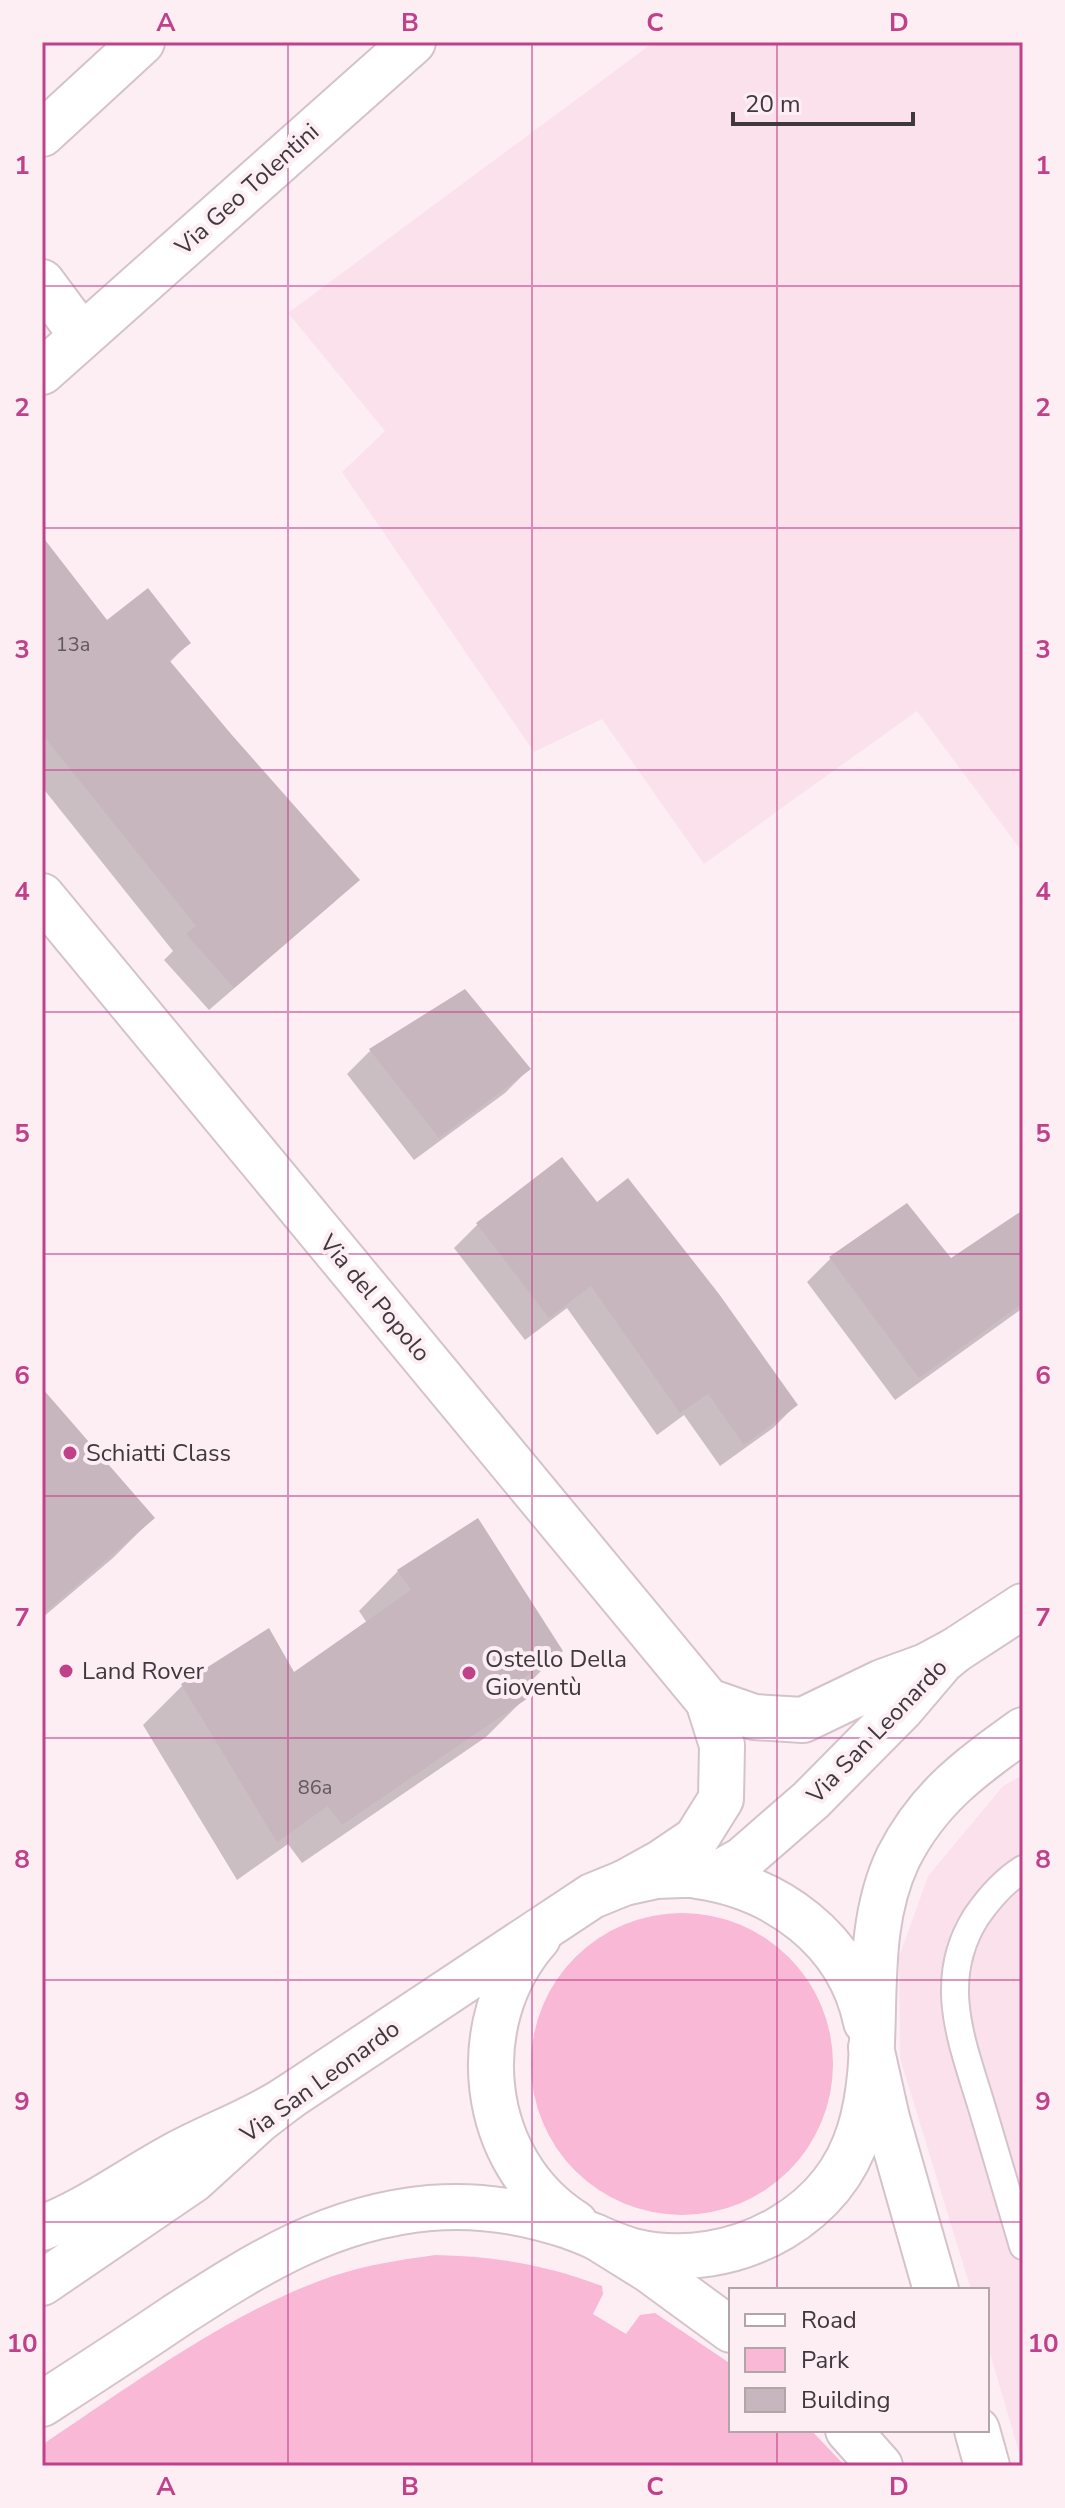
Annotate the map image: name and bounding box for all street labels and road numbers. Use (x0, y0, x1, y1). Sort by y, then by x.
street label: Via Geo Tolentini (167, 116, 326, 263)
street label: Via del Popolo (312, 1227, 438, 1368)
street label: Via San Leonardo (799, 1652, 954, 1811)
street label: Via San Leonardo (233, 2012, 406, 2150)

